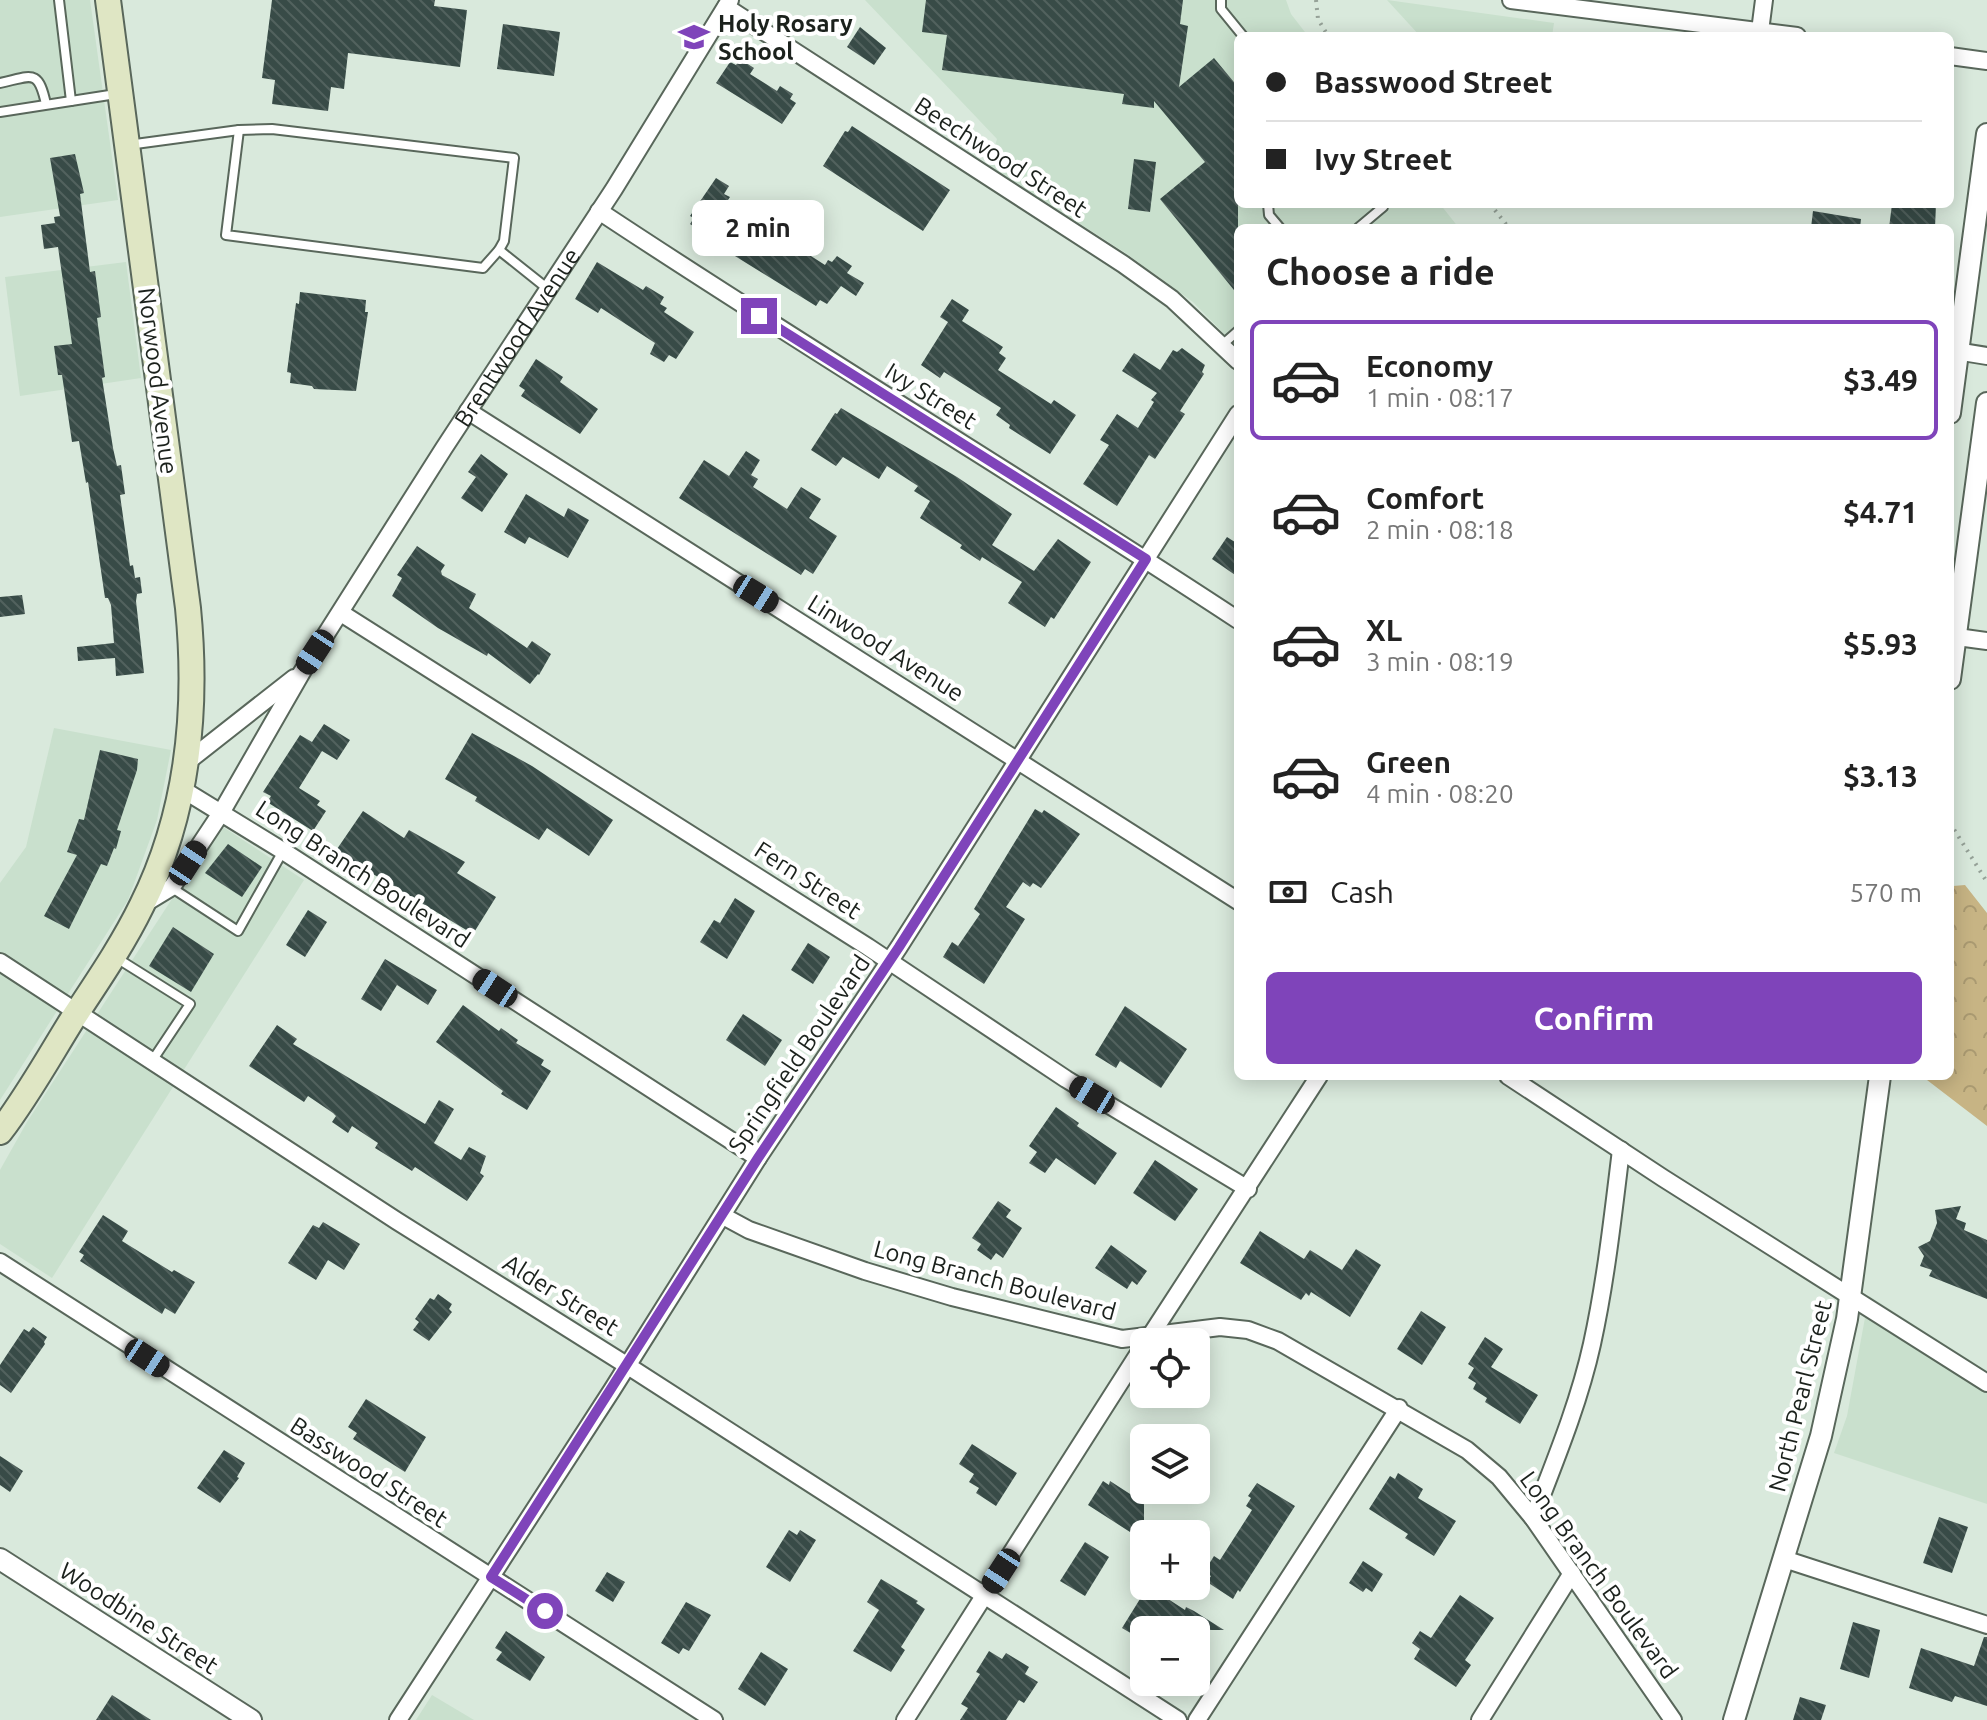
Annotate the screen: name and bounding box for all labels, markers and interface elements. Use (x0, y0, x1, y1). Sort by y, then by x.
place label: Holy Rosary School (718, 10, 853, 65)
school or university icon: Holy Rosary School (677, 20, 711, 54)
text: Basswood Street (1314, 65, 1552, 99)
street label: Beechwood Street (910, 91, 1093, 223)
text: Ivy Street (1314, 142, 1452, 176)
callout: 2 min (693, 200, 825, 256)
text: 2 min (725, 213, 791, 242)
street label: Brentwood Avenue (448, 243, 585, 431)
text: Choose a ride (1266, 251, 1495, 292)
street label: Norwood Avenue (133, 286, 183, 476)
route end (741, 298, 777, 334)
icon: car (1270, 344, 1342, 416)
text: Economy (1366, 349, 1493, 383)
street label: Ivy Street (880, 357, 982, 435)
text: $3.49 (1843, 363, 1918, 397)
text: 1 min · 08:17 (1366, 383, 1514, 412)
icon: car (1270, 476, 1342, 548)
text: Comfort (1366, 481, 1484, 515)
text: $4.71 (1843, 495, 1918, 529)
text: 2 min · 08:18 (1366, 515, 1514, 544)
car (729, 571, 783, 617)
street label: Linwood Avenue (803, 589, 969, 707)
icon: car (1270, 608, 1342, 680)
text: XL (1366, 613, 1402, 647)
car (292, 625, 338, 679)
text: $5.93 (1843, 627, 1918, 661)
text: 3 min · 08:19 (1366, 647, 1514, 676)
icon: car (1270, 740, 1342, 812)
text: Green (1366, 745, 1451, 779)
text: $3.13 (1843, 759, 1918, 793)
text: 4 min · 08:20 (1366, 779, 1514, 808)
street label: Long Branch Boulevard (251, 795, 475, 953)
car (165, 836, 211, 890)
street label: Fern Street (750, 836, 867, 925)
icon: cash (1266, 870, 1310, 914)
text: Cash (1330, 875, 1394, 909)
text: 570 m (1850, 878, 1922, 907)
street label: Springfield Boulevard (723, 950, 875, 1158)
car (468, 965, 522, 1011)
button: Confirm (1266, 972, 1922, 1064)
car (1065, 1072, 1119, 1118)
street label: Long Branch Boulevard (871, 1235, 1119, 1325)
street label: Alder Street (498, 1249, 624, 1341)
street label: North Pearl Street (1763, 1297, 1837, 1494)
map controls (1130, 1328, 1210, 1696)
button: locate (1130, 1328, 1210, 1408)
car (120, 1335, 174, 1381)
street label: Basswood Street (285, 1411, 453, 1533)
button: layers (1130, 1424, 1210, 1504)
street label: Long Branch Boulevard (1515, 1466, 1683, 1684)
button: + (1130, 1520, 1210, 1600)
car (978, 1544, 1024, 1598)
street label: Woodbine Street (55, 1557, 224, 1680)
route start (527, 1593, 563, 1629)
button: − (1130, 1616, 1210, 1696)

